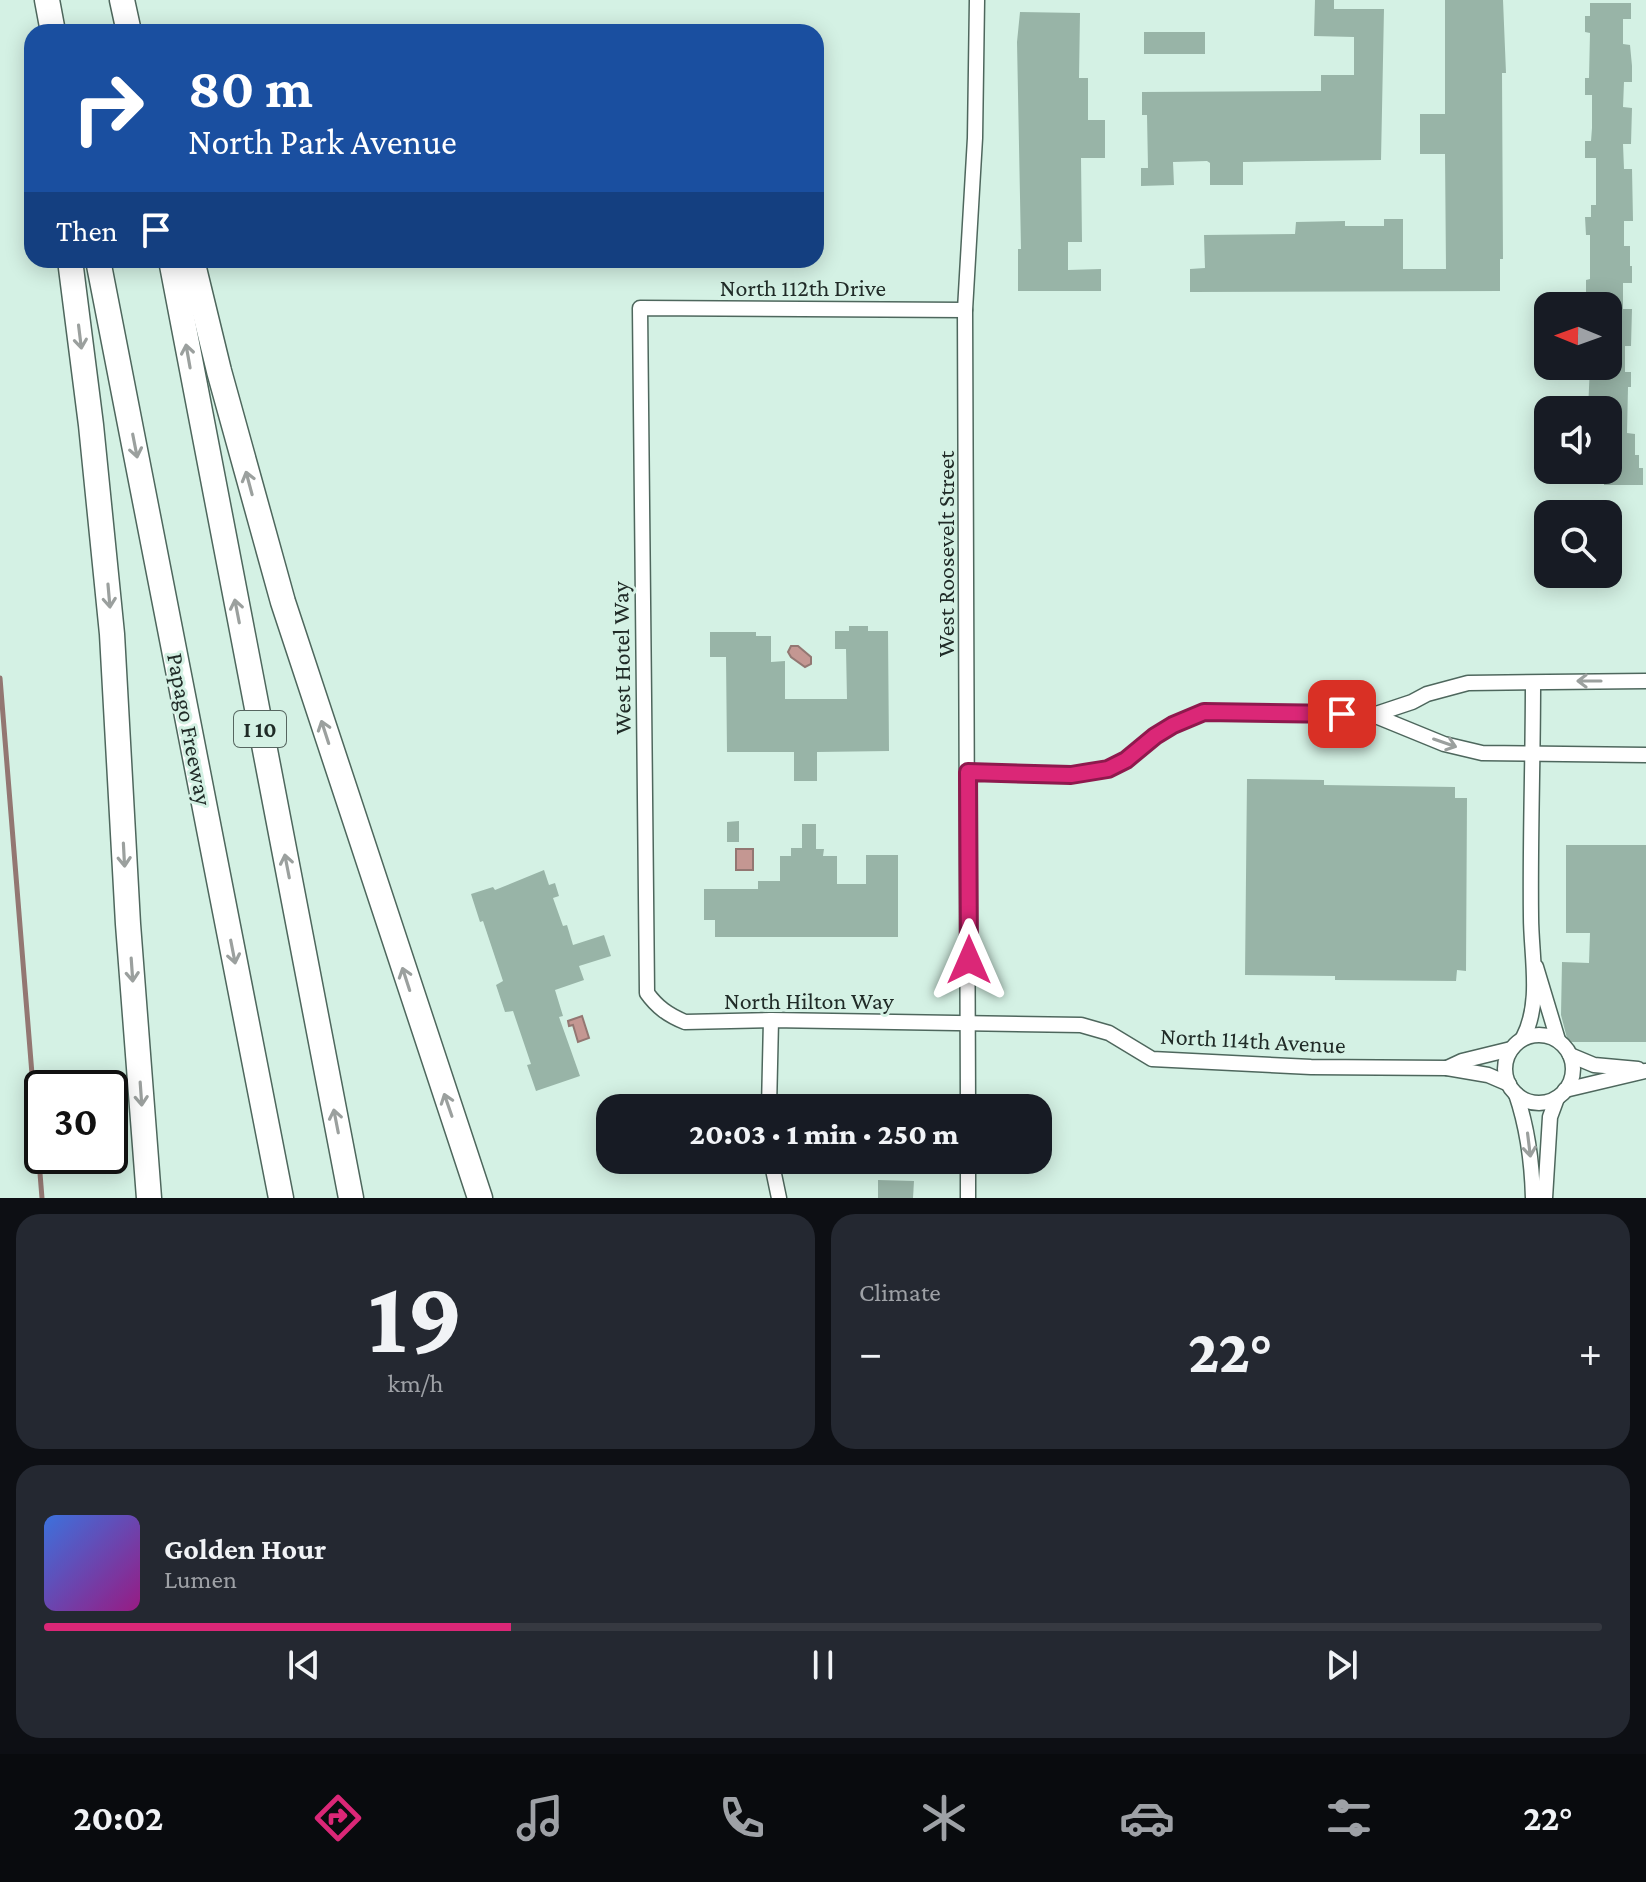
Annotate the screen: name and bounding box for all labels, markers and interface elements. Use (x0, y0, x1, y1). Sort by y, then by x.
icon: right (56, 56, 160, 160)
text: 80 m (188, 57, 313, 119)
text: North Park Avenue (188, 122, 457, 162)
icon: arrive (134, 208, 178, 252)
text: Then (56, 214, 118, 247)
street label: North 112th Drive (720, 274, 886, 301)
north arrow (1534, 292, 1622, 380)
map controls (1534, 292, 1622, 588)
one-way arrow (73, 324, 88, 350)
one-way arrow (180, 343, 195, 369)
button: sound (1534, 396, 1622, 484)
one-way arrow (128, 433, 143, 459)
street label: West Roosevelt Street (932, 450, 959, 657)
one-way arrow (241, 471, 256, 497)
button: search (1534, 500, 1622, 588)
street label: West Hotel Way (606, 580, 636, 735)
one-way arrow (101, 582, 116, 609)
one-way arrow (229, 599, 244, 624)
street label: Papago Freeway (162, 651, 218, 808)
one-way arrow (1576, 673, 1603, 689)
pin (1308, 680, 1376, 748)
icon: arrive (1320, 692, 1364, 736)
road number: I 10 (234, 711, 286, 747)
one-way arrow (317, 719, 332, 744)
one-way arrow (1433, 737, 1458, 752)
one-way arrow (117, 841, 132, 868)
one-way arrow (278, 854, 293, 880)
position arrow (927, 918, 1011, 1002)
one-way arrow (227, 938, 242, 964)
one-way arrow (125, 956, 140, 983)
one-way arrow (398, 967, 412, 992)
street label: North Hilton Way (724, 987, 895, 1014)
street label: North 114th Avenue (1160, 1022, 1346, 1058)
speed limit sign: 30 (24, 1070, 128, 1174)
one-way arrow (134, 1080, 149, 1107)
one-way arrow (440, 1093, 455, 1118)
one-way arrow (328, 1109, 343, 1135)
text: 20:03 · 1 min · 250 m (689, 1117, 959, 1150)
one-way arrow (1522, 1131, 1537, 1158)
text: 19 (368, 1259, 463, 1374)
text: Climate (859, 1278, 941, 1307)
text: 22° (1188, 1318, 1273, 1385)
text: − (859, 1328, 882, 1376)
text: + (1579, 1328, 1602, 1376)
text: km/h (387, 1369, 444, 1398)
text: Golden Hour (164, 1532, 326, 1565)
text: Lumen (164, 1565, 237, 1594)
icon: previous (282, 1643, 326, 1687)
icon: pause (801, 1643, 845, 1687)
icon: next (1320, 1643, 1364, 1687)
icon: directions (310, 1790, 366, 1846)
icon: music (512, 1790, 568, 1846)
icon: phone (714, 1790, 770, 1846)
icon: climate (916, 1790, 972, 1846)
icon: car (1119, 1790, 1175, 1846)
icon: filters (1321, 1790, 1377, 1846)
text: 20:02 (73, 1798, 163, 1838)
text: 22° (1523, 1798, 1573, 1838)

